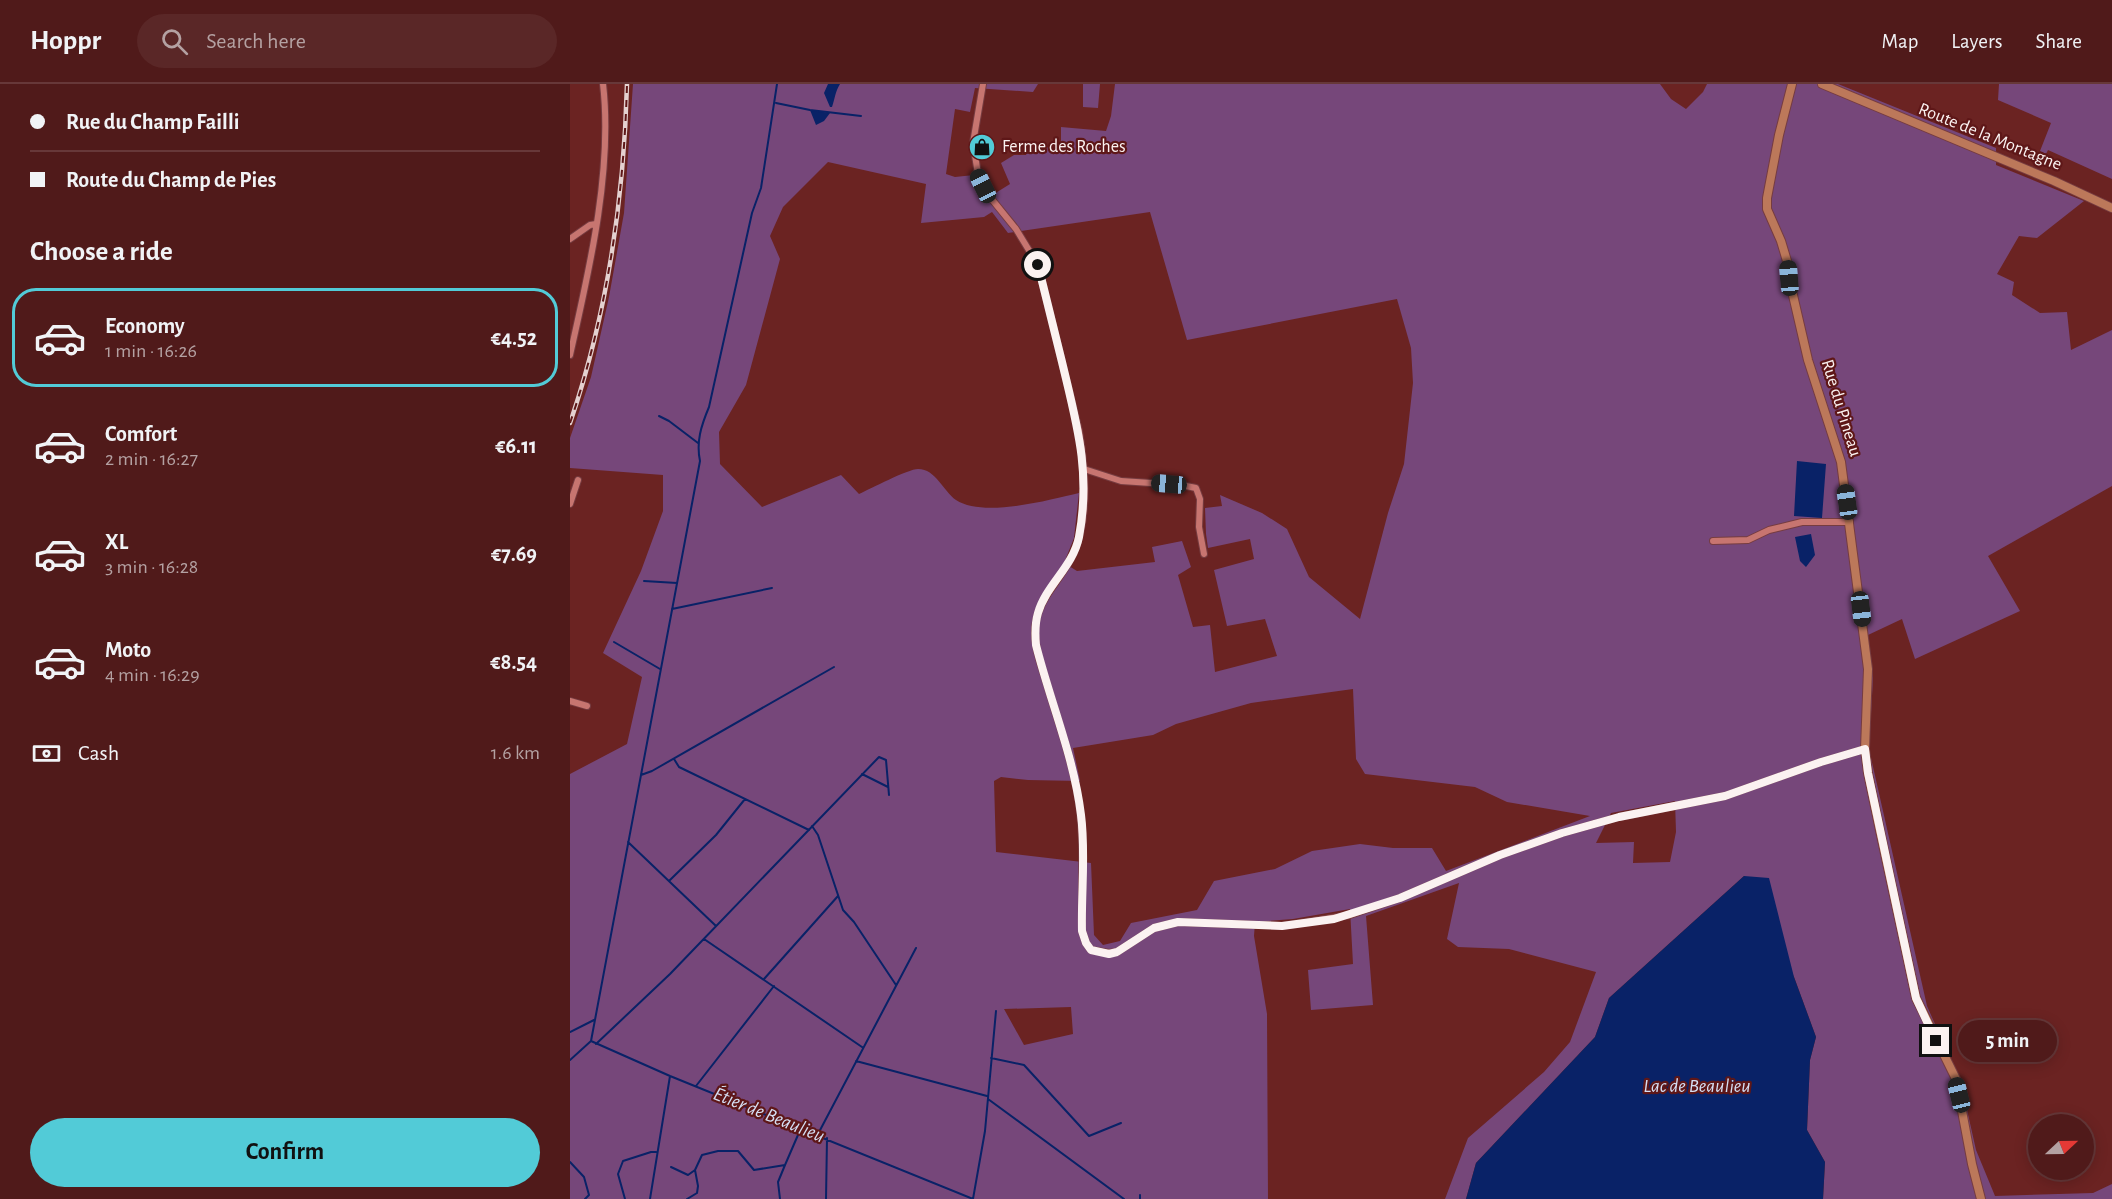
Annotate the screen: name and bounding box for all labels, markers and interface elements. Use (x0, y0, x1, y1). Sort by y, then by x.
search box (137, 14, 557, 68)
icon: search (158, 25, 191, 58)
text: Hoppr (30, 27, 101, 55)
text: Search here (206, 30, 306, 52)
text: Map (1882, 31, 1918, 52)
text: Layers (1951, 31, 2002, 52)
text: Share (2035, 31, 2082, 52)
street label: Route de la Montagne (1916, 100, 2064, 174)
text: Rue du Champ Failli (66, 111, 239, 133)
shop icon: Ferme des Roches (967, 132, 997, 162)
place label: Ferme des Roches (1002, 138, 1126, 156)
car (967, 166, 999, 206)
text: Route du Champ de Pies (66, 169, 276, 191)
text: Choose a ride (30, 238, 173, 265)
route start (1024, 251, 1051, 278)
car (1778, 259, 1800, 297)
icon: car (33, 311, 87, 365)
text: Economy (105, 315, 185, 337)
text: €4.52 (491, 327, 537, 349)
text: 1 min · 16:26 (105, 341, 197, 361)
street label: Rue du Pineau (1818, 357, 1864, 459)
icon: car (33, 419, 87, 473)
text: Comfort (105, 423, 177, 445)
text: €6.11 (495, 435, 537, 457)
text: 2 min · 16:27 (105, 449, 198, 469)
car (1150, 473, 1188, 495)
car (1836, 483, 1858, 521)
icon: car (33, 527, 87, 581)
text: XL (105, 531, 128, 553)
text: €7.69 (491, 543, 537, 565)
text: 3 min · 16:28 (105, 557, 198, 577)
car (1850, 590, 1872, 628)
icon: car (33, 635, 87, 689)
text: Moto (105, 639, 151, 661)
text: €8.54 (490, 651, 537, 673)
text: 4 min · 16:29 (105, 665, 200, 685)
icon: cash (30, 737, 63, 770)
text: Cash (78, 742, 119, 764)
text: 1.6 km (491, 743, 540, 763)
callout: 5 min (1957, 1020, 2056, 1062)
route end (1922, 1027, 1949, 1054)
text: 5 min (1986, 1031, 2029, 1051)
car (1946, 1075, 1972, 1115)
water label: Lac de Beaulieu (1643, 1076, 1751, 1096)
water label: Étier de Beaulieu (710, 1083, 828, 1146)
north arrow (2028, 1114, 2094, 1180)
map controls (2028, 1114, 2094, 1180)
button: Confirm (30, 1118, 540, 1187)

